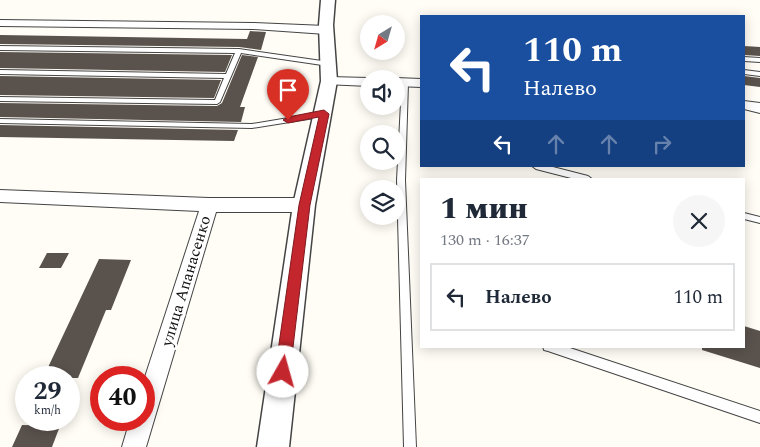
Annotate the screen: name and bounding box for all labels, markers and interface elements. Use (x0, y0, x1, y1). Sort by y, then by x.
north arrow (360, 15, 405, 60)
map controls (360, 15, 405, 225)
text: 110 m (523, 24, 622, 77)
icon: left (440, 35, 505, 100)
pin (267, 69, 309, 120)
button: sound (360, 70, 405, 115)
text: Налево (523, 72, 597, 105)
icon: arrive (274, 76, 302, 104)
button: search (360, 125, 405, 170)
icon: left (489, 130, 517, 158)
icon: ahead (542, 130, 570, 158)
icon: ahead (595, 130, 623, 158)
icon: right (648, 130, 676, 158)
button: layers (360, 180, 405, 225)
text: 1 мин (440, 186, 528, 232)
button: close (673, 195, 725, 247)
street label: улица Апанасенко (154, 213, 217, 350)
text: 130 m · 16:37 (440, 228, 530, 252)
icon: left (442, 283, 470, 311)
text: Налево (485, 283, 552, 312)
text: 110 m (673, 283, 723, 312)
position arrow (256, 345, 308, 397)
speed limit sign: 40 (90, 366, 155, 431)
text: 29 (33, 373, 62, 411)
text: km/h (34, 401, 61, 420)

